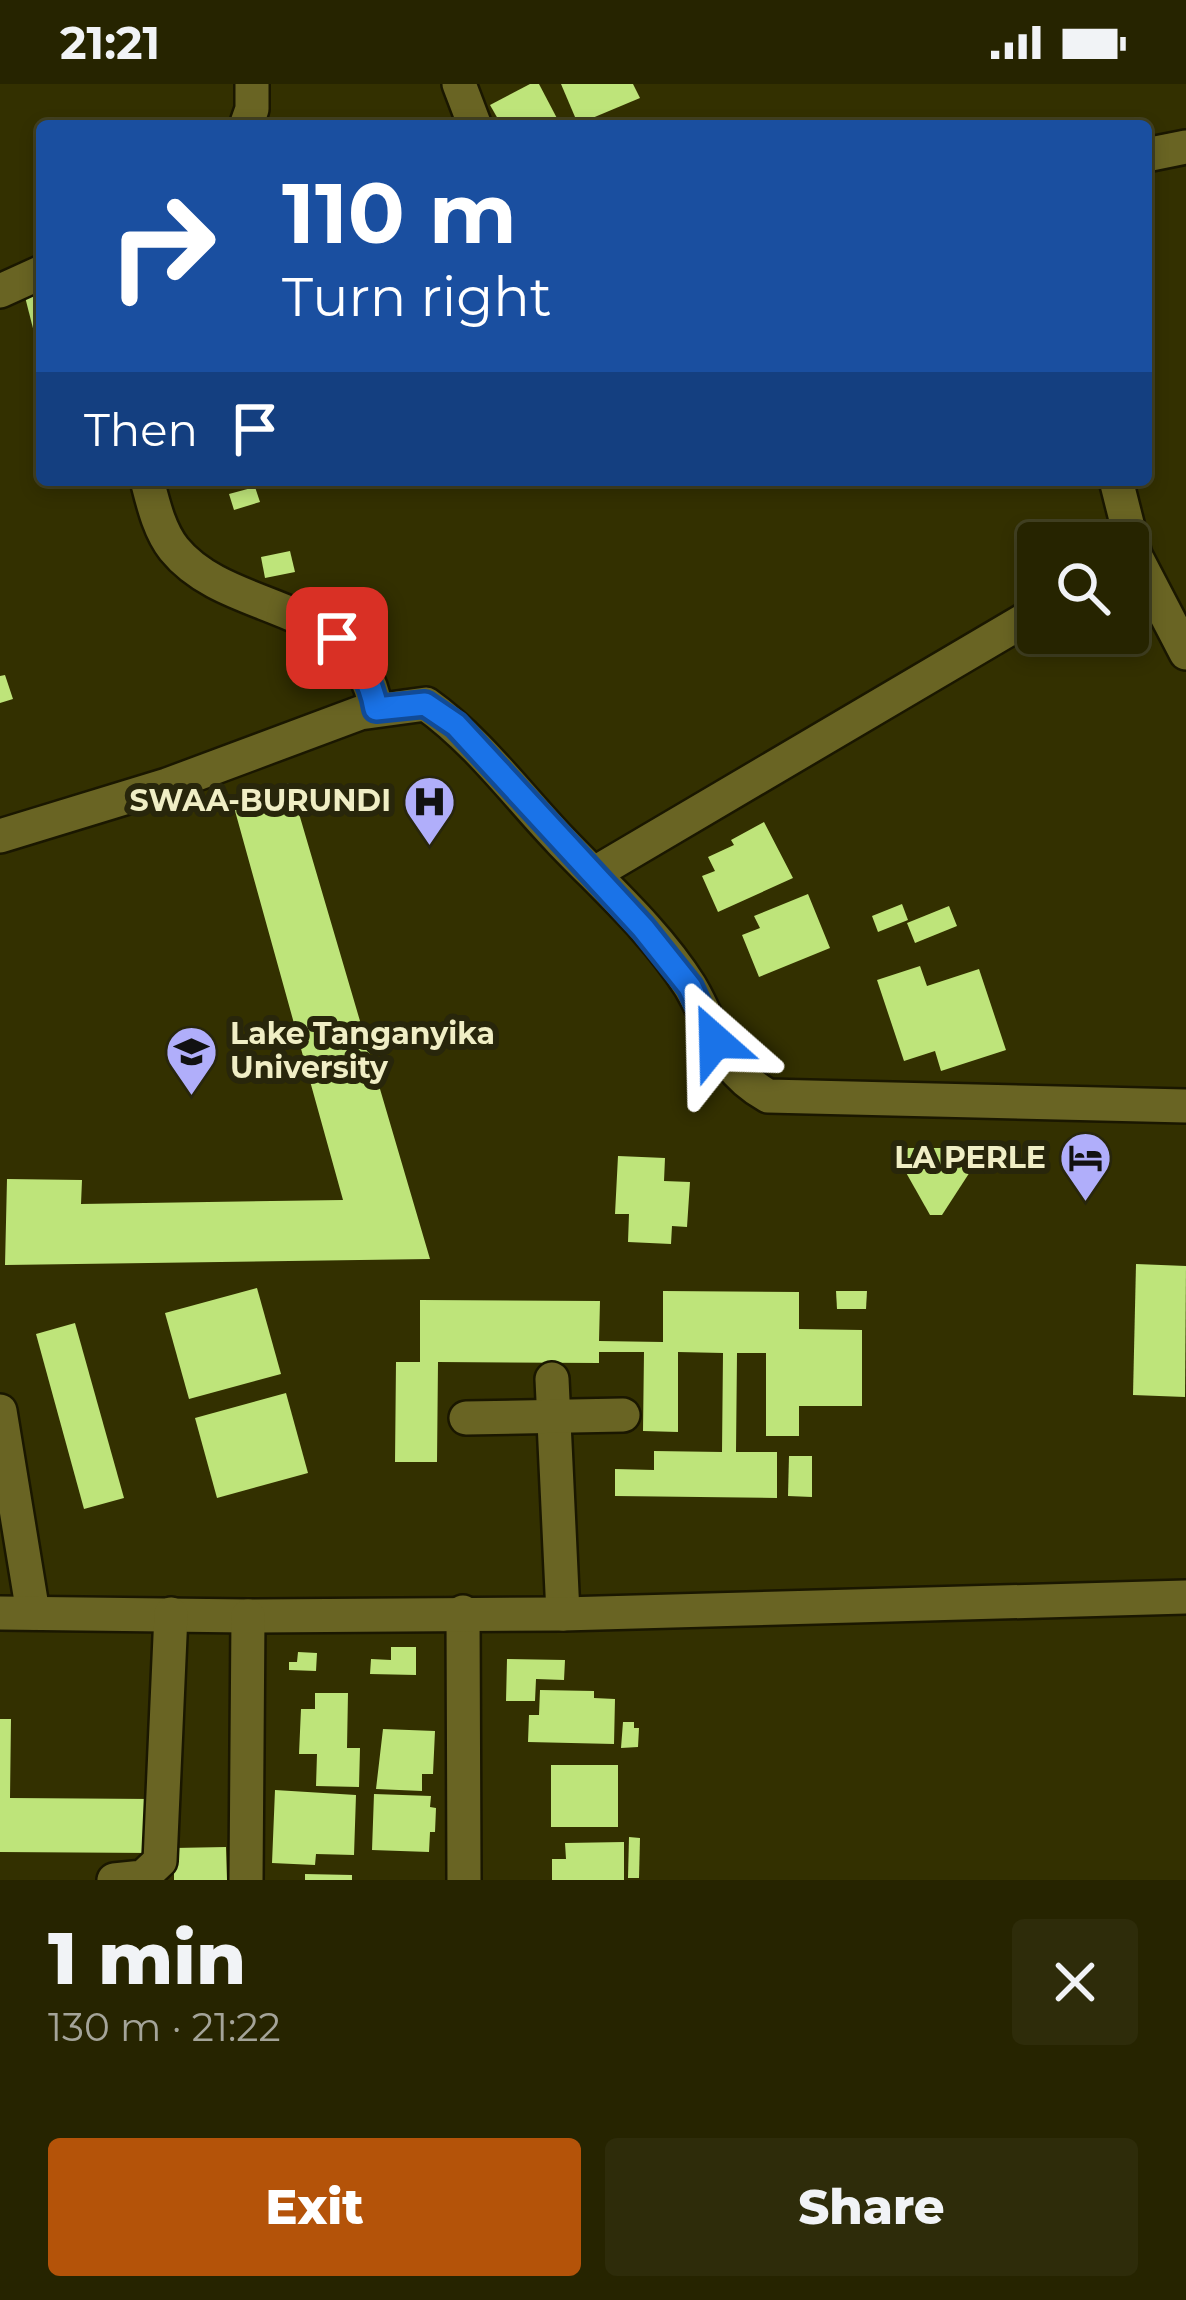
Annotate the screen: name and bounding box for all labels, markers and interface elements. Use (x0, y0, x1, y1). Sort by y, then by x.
text: 21:21 (60, 15, 160, 70)
text: 110 m (282, 162, 517, 264)
icon: right (84, 168, 240, 324)
text: Turn right (282, 264, 552, 330)
icon: arrive (222, 396, 288, 462)
text: Then (84, 402, 198, 457)
map controls (1017, 522, 1149, 654)
button: search (1017, 522, 1149, 654)
pin (286, 587, 388, 689)
icon: arrive (304, 605, 370, 671)
hospital icon: SWAA-BURUNDI (402, 773, 458, 847)
place label: SWAA-BURUNDI (129, 782, 391, 819)
position arrow (652, 978, 778, 1104)
place label: Lake Tanganyika University (230, 1015, 495, 1086)
school or university icon: Lake Tanganyika University (163, 1023, 219, 1097)
hotel icon: LA PERLE (1057, 1130, 1113, 1204)
place label: LA PERLE (894, 1139, 1046, 1176)
text: 1 min (48, 1914, 246, 2002)
button: close (1012, 1919, 1138, 2045)
text: 130 m · 21:22 (48, 2003, 281, 2051)
button: Exit (48, 2138, 581, 2276)
button: Share (605, 2138, 1138, 2276)

